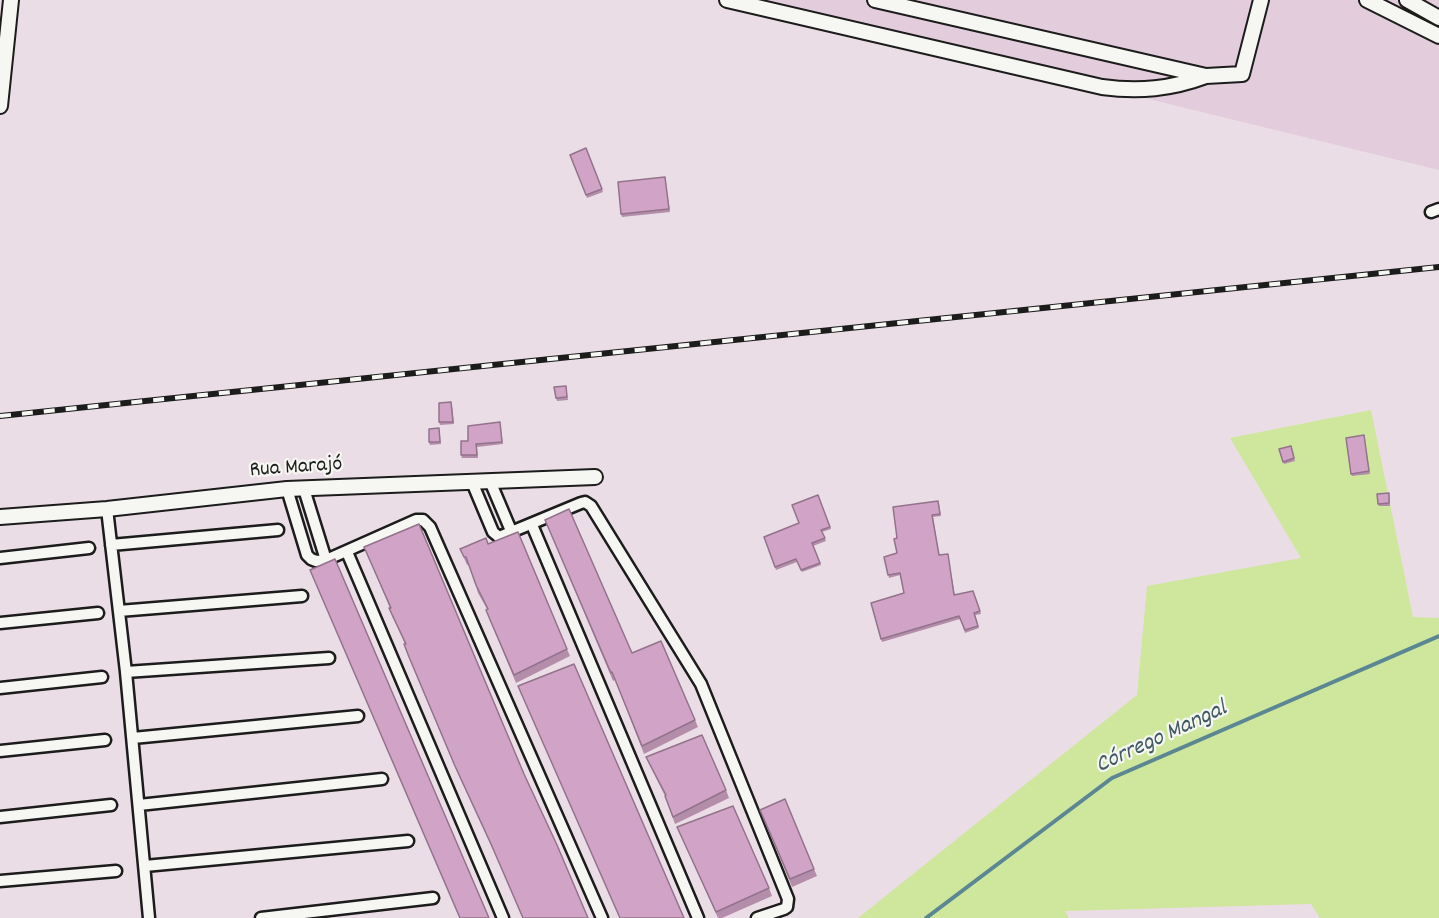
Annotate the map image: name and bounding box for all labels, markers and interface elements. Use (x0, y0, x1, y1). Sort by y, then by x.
street label: Rua Marajó (249, 453, 343, 485)
water label: Córrego Mangal (1092, 696, 1232, 782)

